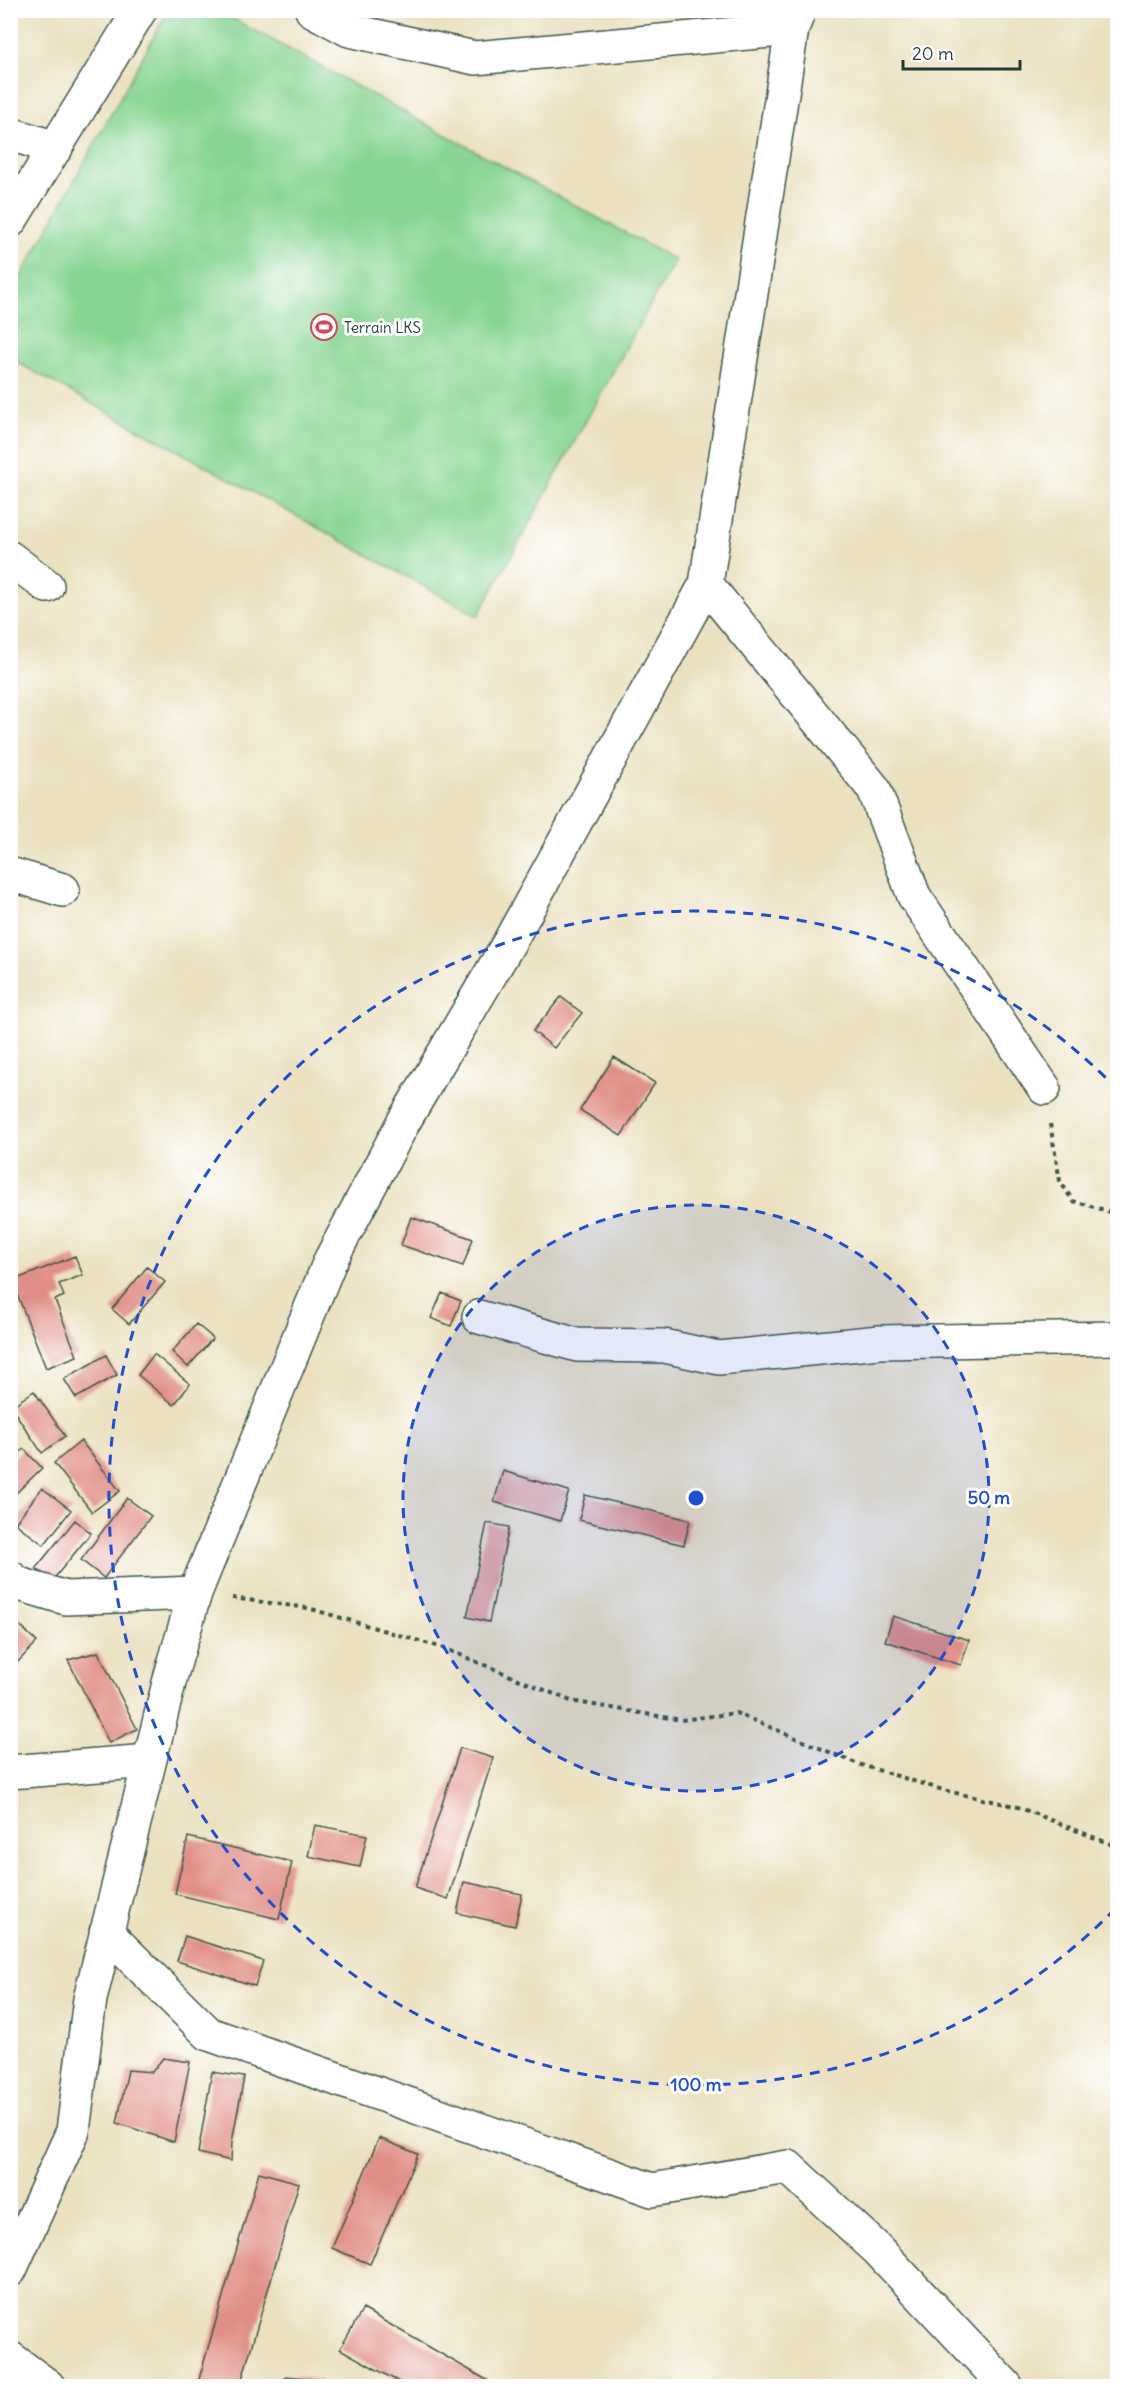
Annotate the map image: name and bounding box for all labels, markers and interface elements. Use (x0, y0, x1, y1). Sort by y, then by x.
scale bar (903, 33, 1020, 71)
text: 20 m (912, 42, 954, 65)
sports icon: Terrain LKS (309, 312, 339, 342)
place label: Terrain LKS (344, 318, 421, 337)
text: 50 m (968, 1486, 1010, 1509)
centre of rings (686, 1488, 706, 1508)
text: 100 m (671, 2073, 722, 2096)

